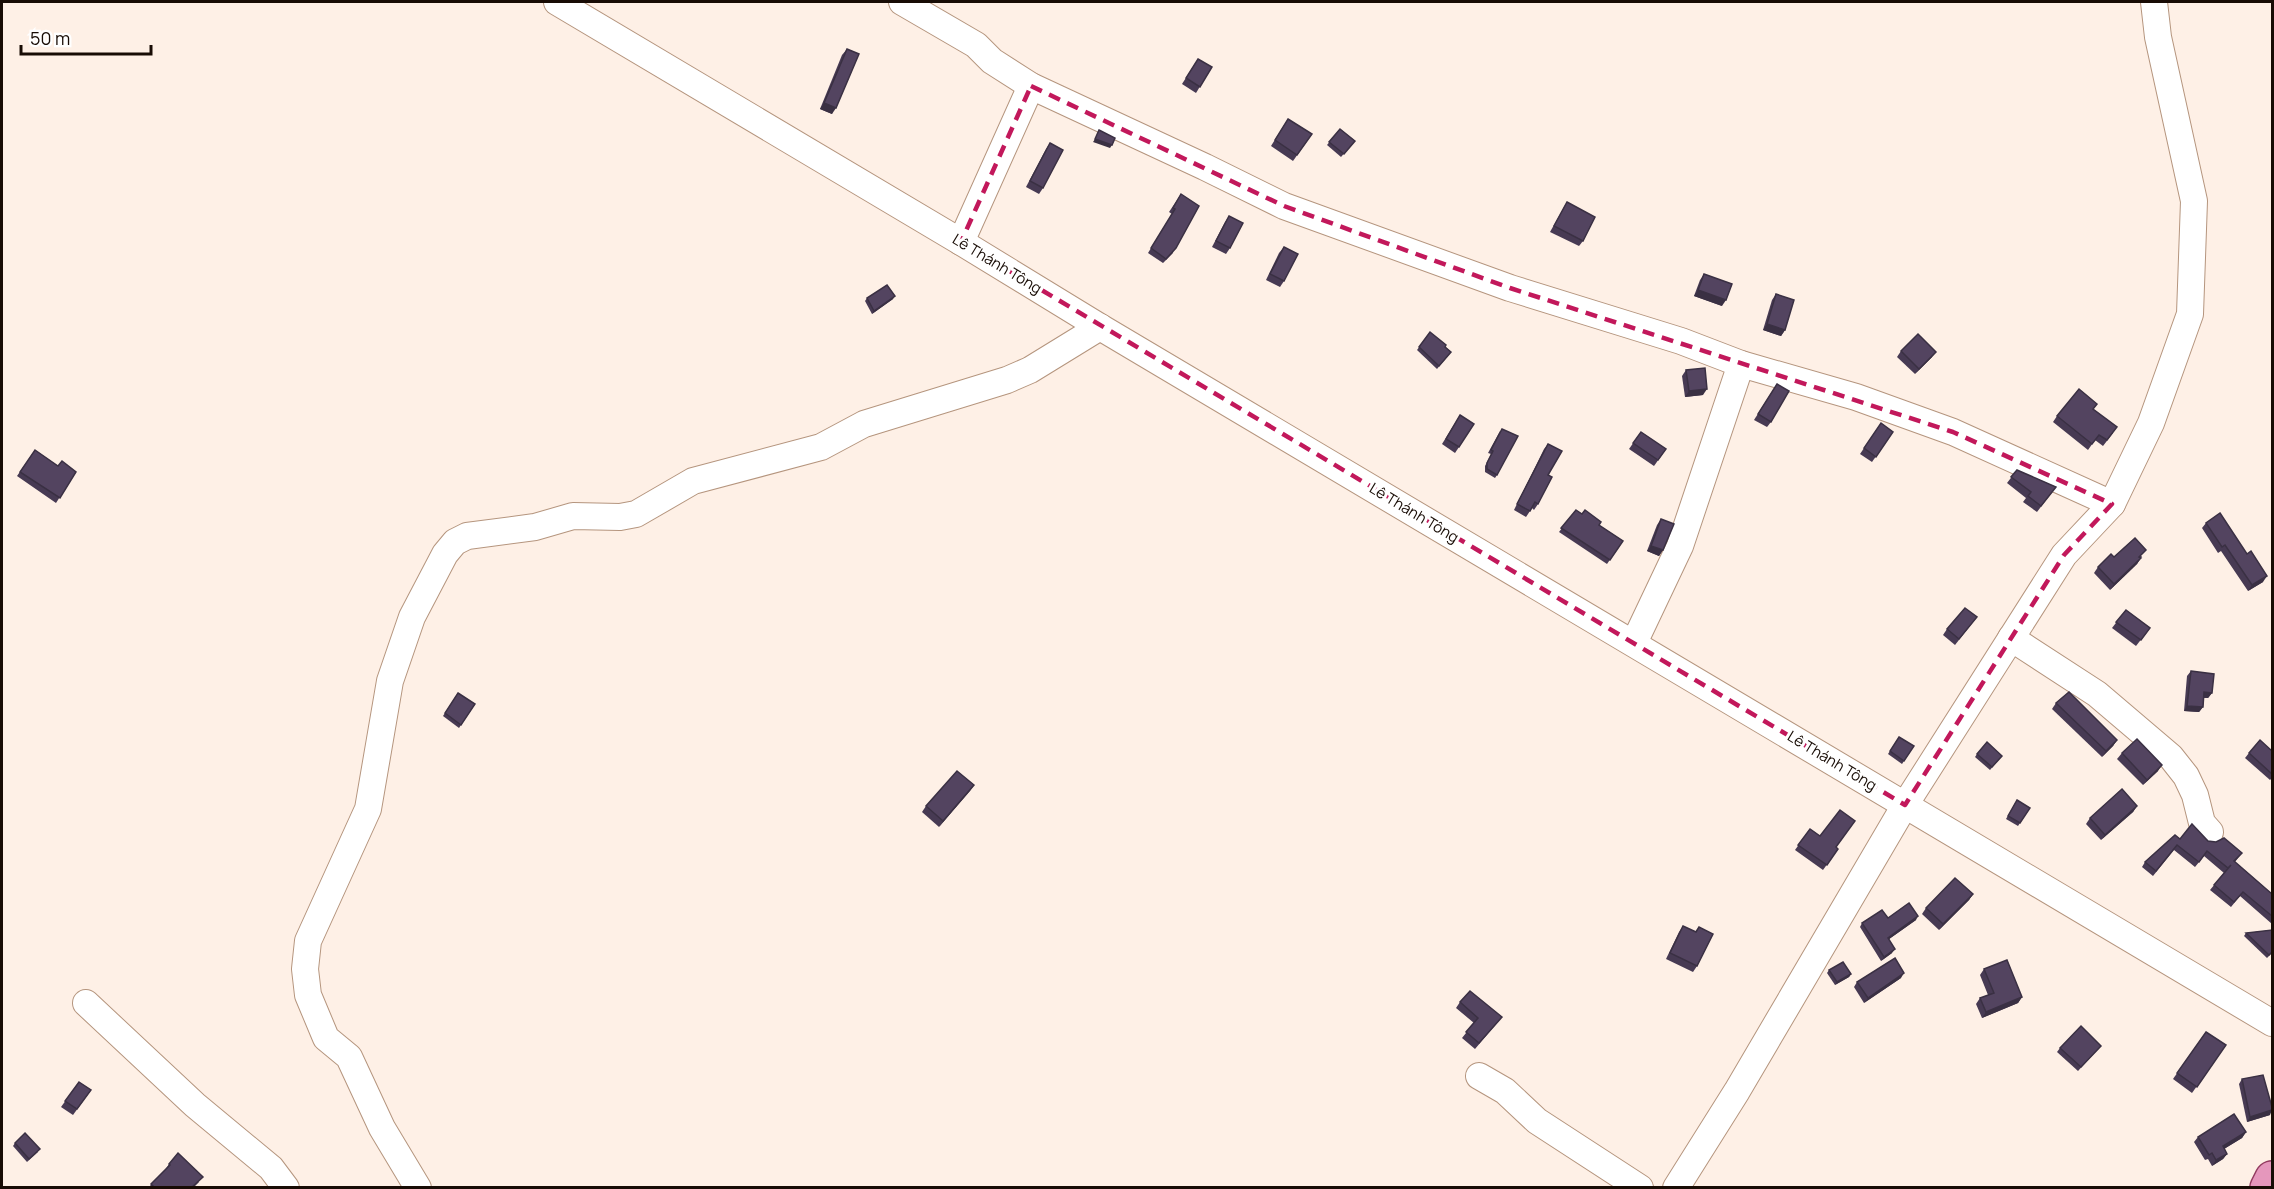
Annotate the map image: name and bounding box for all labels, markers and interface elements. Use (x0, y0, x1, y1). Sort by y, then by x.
scale bar (21, 18, 152, 56)
text: 50 m (30, 26, 70, 50)
street label: Lê Thánh Tông (949, 229, 1046, 299)
street label: Lê Thánh Tông (1366, 478, 1463, 548)
street label: Lê Thánh Tông (1784, 726, 1881, 796)

